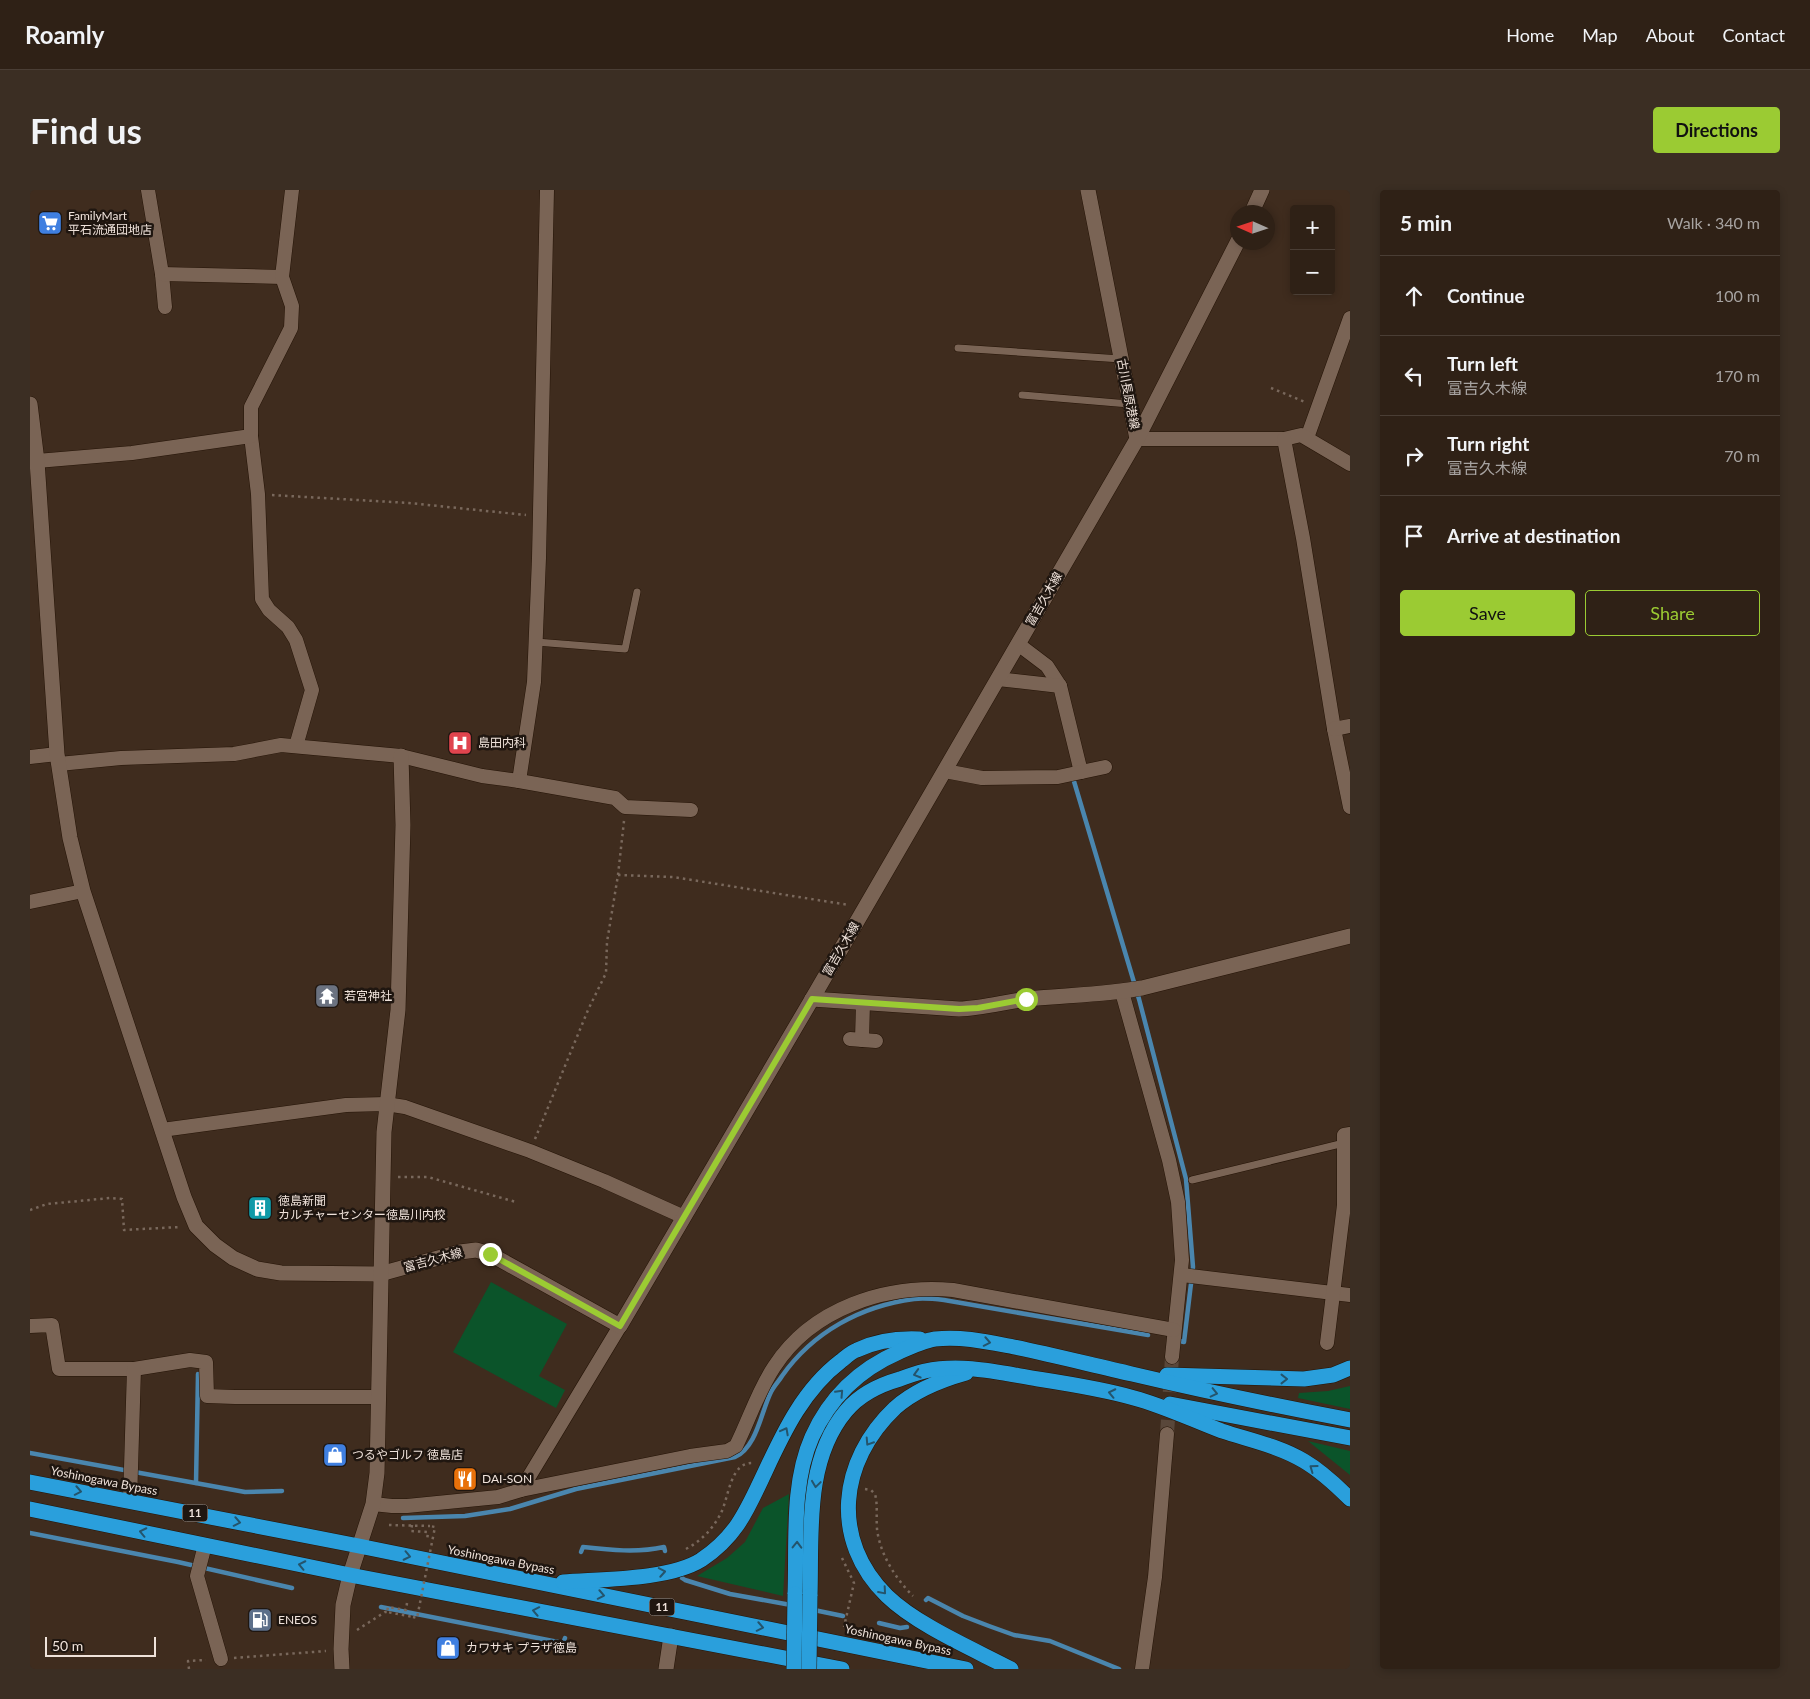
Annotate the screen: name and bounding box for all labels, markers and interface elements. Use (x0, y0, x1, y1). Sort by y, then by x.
text: Roamly (25, 20, 104, 49)
text: Home (1506, 24, 1554, 46)
text: Map (1582, 24, 1618, 46)
text: About (1646, 24, 1695, 46)
text: Contact (1723, 24, 1785, 46)
button: Directions (1653, 107, 1780, 153)
text: Find us (30, 109, 142, 151)
north arrow (1230, 205, 1275, 250)
map controls (1290, 205, 1335, 295)
button: + (1290, 205, 1335, 250)
place label: FamilyMart 平石流通団地店 (68, 208, 152, 237)
supermarket icon: FamilyMart 平石流通団地店 (37, 210, 63, 236)
text: 5 min (1400, 210, 1452, 235)
text: Walk · 340 m (1667, 213, 1760, 232)
button: − (1290, 250, 1335, 295)
icon: ahead (1400, 282, 1428, 310)
text: Continue (1447, 284, 1525, 307)
text: 100 m (1715, 286, 1760, 305)
text: Turn left (1447, 352, 1518, 375)
street label: 古川長原港線 (1114, 357, 1143, 431)
icon: left (1400, 362, 1428, 390)
text: 170 m (1715, 366, 1760, 385)
text: 富吉久木線 (1447, 378, 1527, 397)
text: Turn right (1447, 432, 1529, 455)
icon: right (1400, 442, 1428, 470)
text: 70 m (1724, 446, 1760, 465)
text: 富吉久木線 (1447, 458, 1527, 477)
icon: arrive (1400, 522, 1428, 550)
text: Arrive at destination (1447, 524, 1620, 547)
street label: 富吉久木線 (1022, 569, 1065, 628)
button: Save (1400, 590, 1575, 636)
button: Share (1585, 590, 1760, 636)
hospital icon: 島田内科 (447, 730, 473, 756)
place label: 島田内科 (478, 735, 526, 750)
street label: 富吉久木線 (819, 919, 862, 978)
temple icon: 若宮神社 (314, 983, 340, 1009)
place label: 若宮神社 (344, 988, 392, 1003)
route start (1015, 988, 1038, 1011)
place label: 徳島新聞 カルチャーセンター徳島川内校 (278, 1193, 446, 1222)
building icon: 徳島新聞 カルチャーセンター徳島川内校 (247, 1195, 273, 1221)
route end (479, 1243, 502, 1266)
street label: 富吉久木線 (402, 1245, 464, 1275)
one-way arrow (982, 1336, 991, 1347)
one-way arrow (914, 1368, 922, 1378)
one-way arrow (1280, 1374, 1288, 1384)
one-way arrow (1209, 1387, 1218, 1398)
one-way arrow (1108, 1388, 1117, 1399)
one-way arrow (834, 1389, 843, 1398)
one-way arrow (779, 1427, 789, 1436)
one-way arrow (866, 1436, 875, 1446)
shop icon: つるやゴルフ 徳島店 (322, 1442, 348, 1468)
place label: つるやゴルフ 徳島店 (352, 1447, 463, 1462)
street label: Yoshinogawa Bypass (49, 1463, 159, 1498)
one-way arrow (1309, 1465, 1319, 1474)
restaurant icon: DAI-SON (452, 1466, 478, 1492)
place label: DAI-SON (482, 1471, 532, 1486)
one-way arrow (811, 1480, 821, 1488)
one-way arrow (73, 1485, 82, 1495)
road number: 11 (182, 1505, 208, 1522)
one-way arrow (233, 1516, 242, 1526)
one-way arrow (139, 1528, 147, 1538)
one-way arrow (791, 1541, 802, 1549)
street label: Yoshinogawa Bypass (446, 1542, 556, 1577)
one-way arrow (403, 1550, 411, 1561)
one-way arrow (298, 1560, 307, 1571)
one-way arrow (657, 1568, 666, 1578)
one-way arrow (878, 1585, 887, 1594)
one-way arrow (596, 1589, 605, 1600)
road number: 11 (650, 1598, 674, 1615)
one-way arrow (532, 1606, 541, 1616)
fuel station icon: ENEOS (247, 1607, 273, 1633)
place label: ENEOS (278, 1612, 317, 1627)
one-way arrow (755, 1621, 764, 1632)
street label: Yoshinogawa Bypass (843, 1621, 953, 1658)
scale bar (45, 1634, 156, 1657)
shop icon: カワサキ プラザ徳島 (435, 1635, 461, 1661)
text: 50 m (52, 1637, 83, 1654)
place label: カワサキ プラザ徳島 (466, 1640, 577, 1655)

